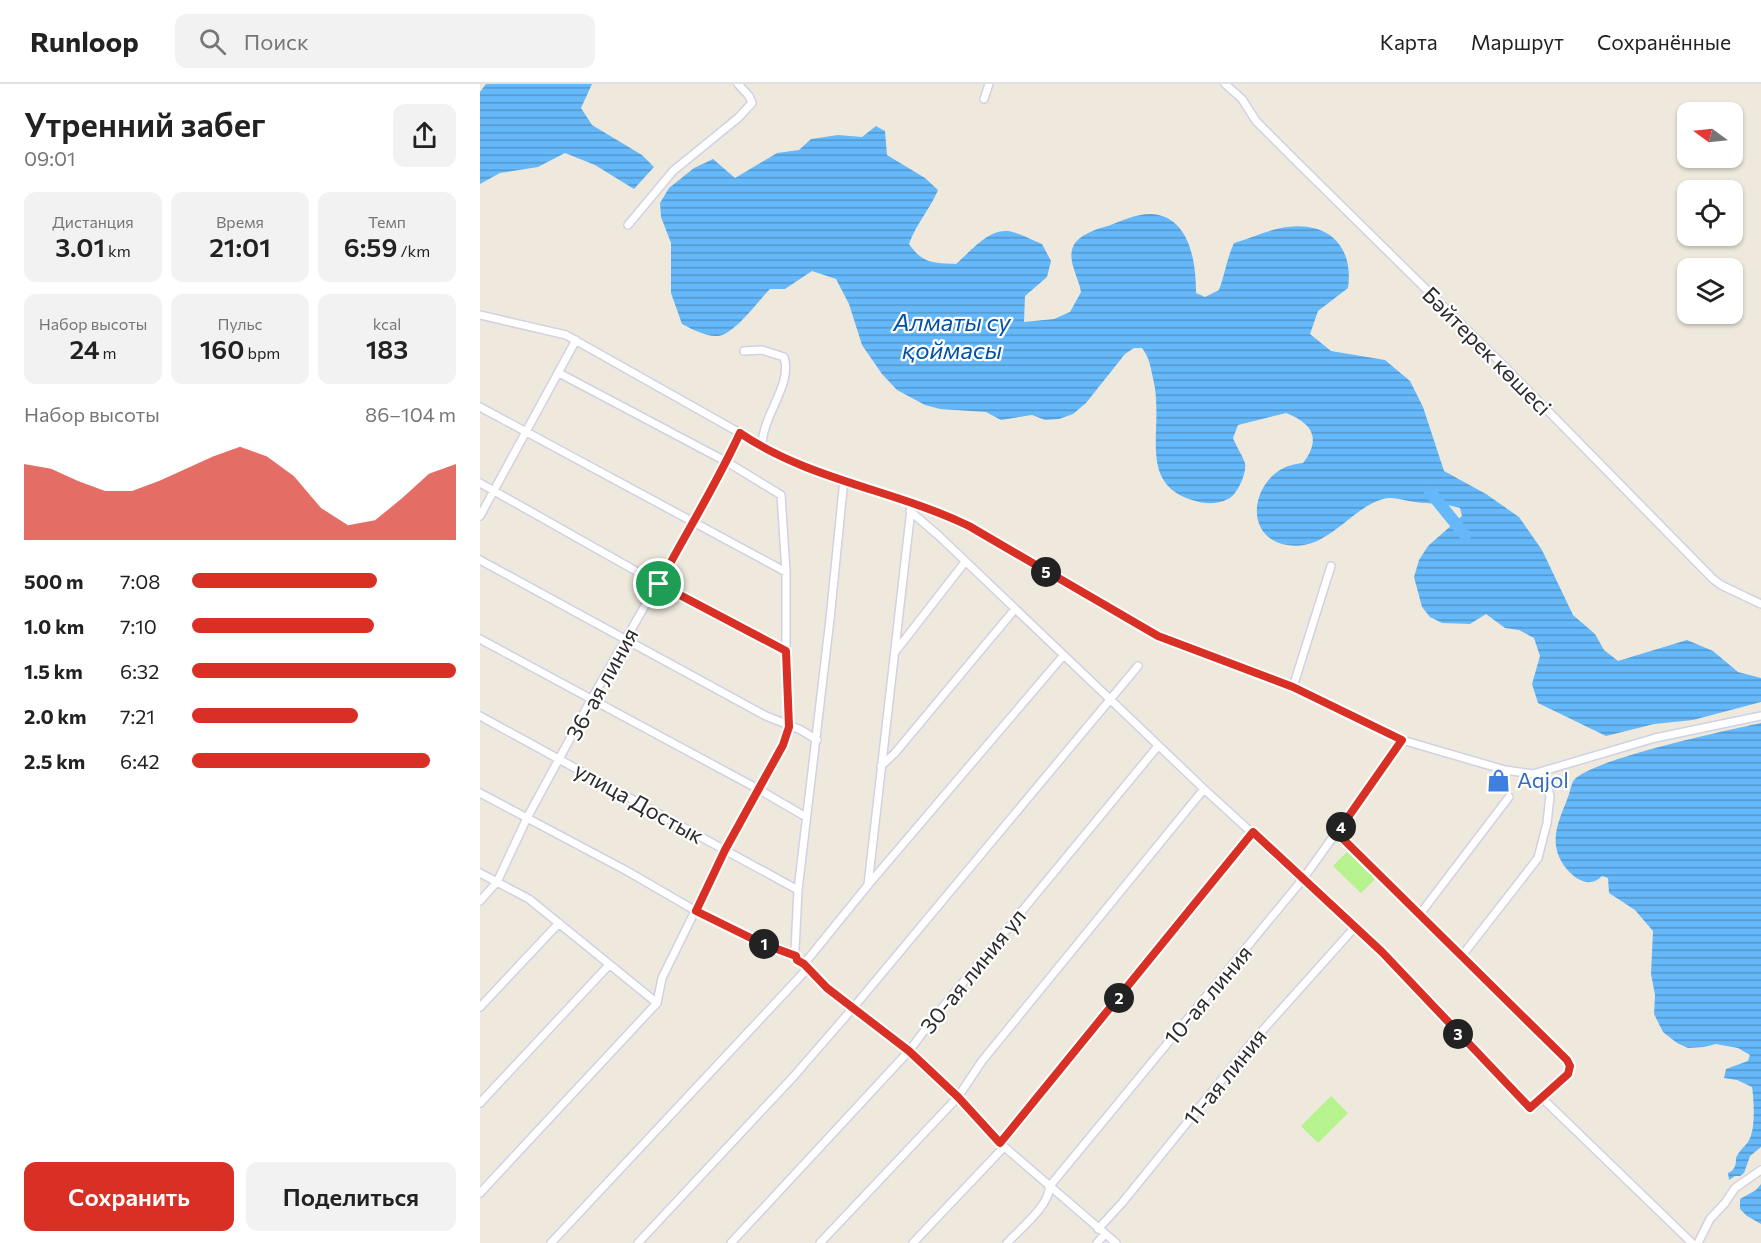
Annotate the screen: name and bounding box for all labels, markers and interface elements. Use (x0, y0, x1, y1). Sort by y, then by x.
search box (175, 14, 595, 68)
text: Runloop (30, 24, 139, 58)
icon: search (196, 25, 229, 58)
text: Поиск (244, 28, 309, 55)
text: Карта (1380, 29, 1438, 54)
text: Маршрут (1471, 29, 1564, 54)
text: Сохранённые (1597, 29, 1731, 54)
north arrow (1677, 102, 1743, 168)
map controls (1677, 102, 1743, 324)
text: Утренний забег (24, 103, 266, 144)
button: share (393, 104, 456, 167)
text: 09:01 (24, 146, 76, 170)
button: locate (1677, 180, 1743, 246)
text: Дистанция (52, 212, 134, 231)
text: Время (216, 212, 264, 231)
text: Темп (368, 212, 406, 231)
text: 3.01 (55, 231, 105, 262)
text: 21:01 (209, 231, 271, 262)
text: 6:59 (344, 231, 397, 262)
text: km (105, 241, 131, 260)
text: /km (397, 241, 430, 260)
button: layers (1677, 258, 1743, 324)
street label: Бәйтерек көшесі (1417, 281, 1557, 421)
water label: Алматы су қоймасы (892, 307, 1012, 364)
text: Набор высоты (39, 314, 147, 333)
text: Пульс (217, 314, 263, 333)
text: kcal (373, 314, 401, 333)
text: 24 (69, 333, 100, 364)
text: 160 (200, 333, 244, 364)
text: 183 (366, 333, 408, 364)
text: m (100, 343, 117, 362)
text: bpm (244, 343, 280, 362)
text: Набор высоты (24, 402, 160, 426)
text: 86–104 m (365, 402, 456, 426)
pin: 5 (1031, 557, 1061, 587)
pin (633, 558, 684, 609)
text: 5 (1041, 562, 1051, 581)
icon: arrive (642, 567, 675, 600)
text: 500 m (24, 569, 84, 593)
text: 7:08 (120, 569, 160, 593)
text: 1.0 km (24, 614, 84, 638)
text: 7:10 (120, 614, 157, 638)
street label: 36-ая линия (560, 623, 644, 745)
text: 1.5 km (24, 659, 83, 683)
text: 6:32 (120, 659, 159, 683)
text: 2.0 km (24, 704, 86, 728)
text: 7:21 (120, 704, 155, 728)
text: 2.5 km (24, 749, 85, 773)
text: 6:42 (120, 749, 160, 773)
street label: улица Достык (570, 756, 709, 849)
place label: Aqjol (1517, 766, 1569, 793)
shop icon: Aqjol (1486, 767, 1512, 793)
pin: 4 (1326, 812, 1356, 842)
text: 4 (1336, 817, 1346, 836)
street label: 30-ая линия ул (914, 903, 1031, 1039)
pin: 1 (749, 929, 779, 959)
text: 1 (760, 934, 768, 953)
street label: 10-ая линия (1158, 939, 1257, 1050)
pin: 2 (1104, 983, 1134, 1013)
text: 2 (1114, 988, 1124, 1007)
pin: 3 (1443, 1019, 1473, 1049)
street label: 11-ая линия (1177, 1023, 1272, 1131)
text: 3 (1453, 1024, 1463, 1043)
button: Сохранить (24, 1162, 234, 1231)
button: Поделиться (246, 1162, 456, 1231)

